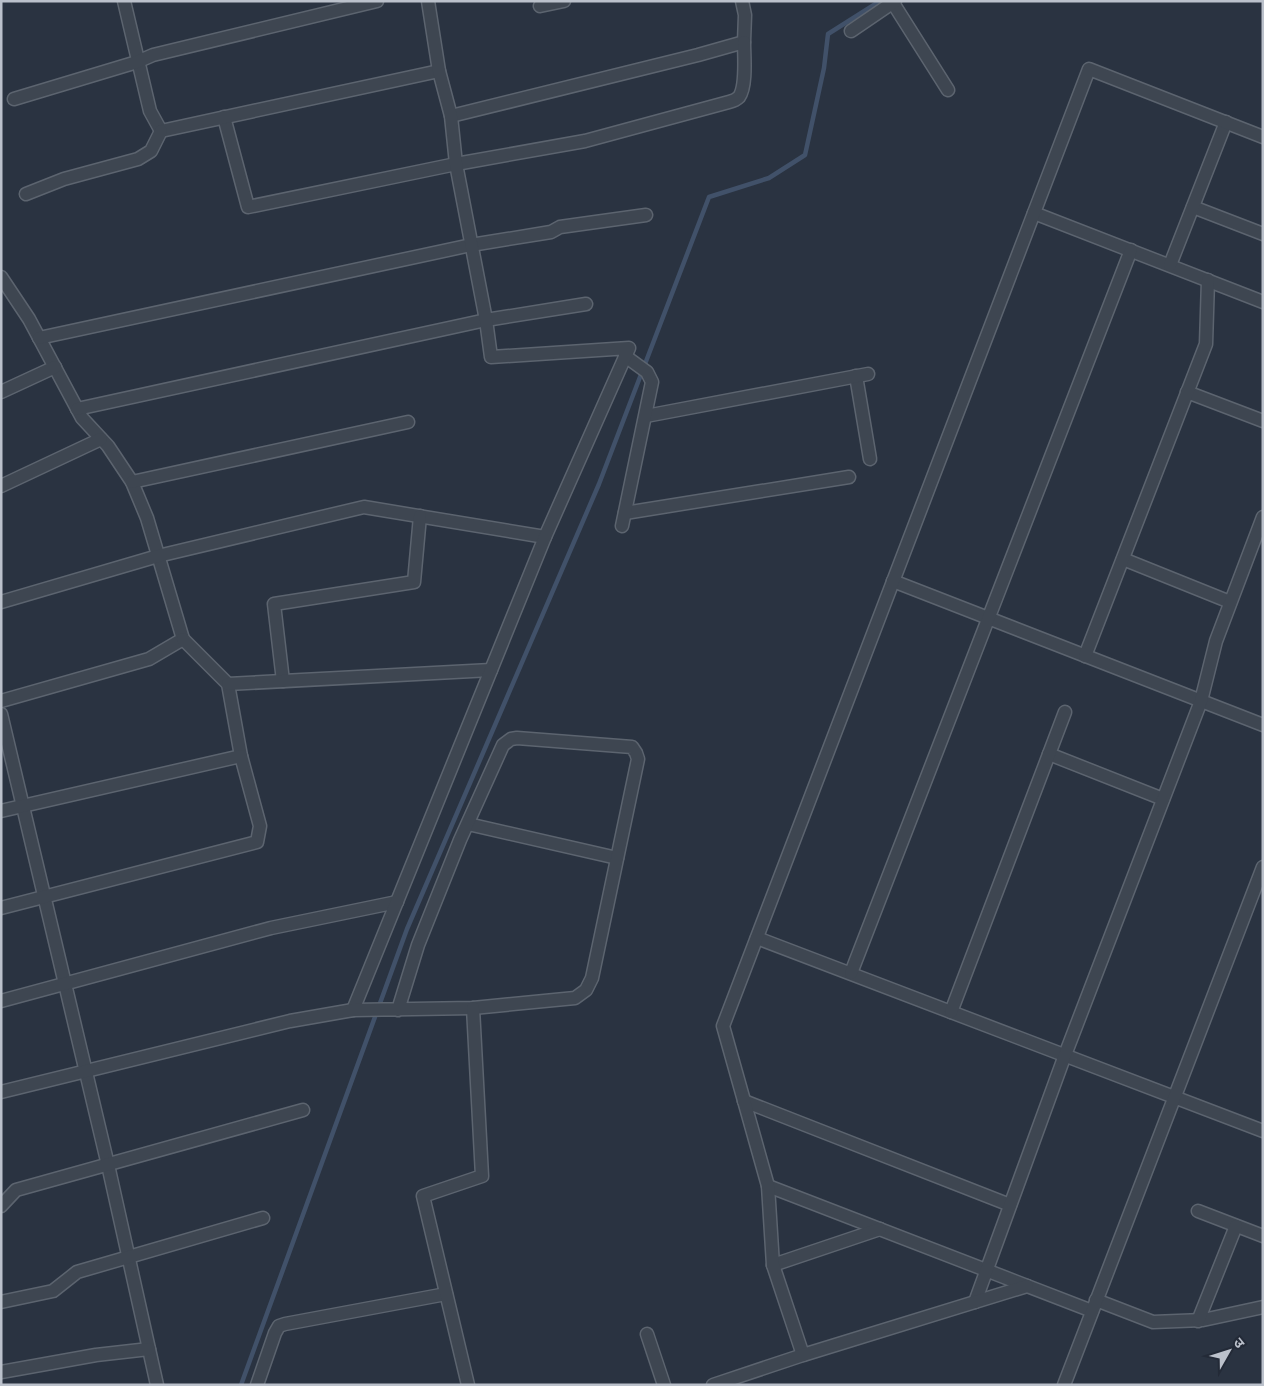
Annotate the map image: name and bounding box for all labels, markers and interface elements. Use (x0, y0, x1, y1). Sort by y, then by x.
north arrow (1204, 1326, 1254, 1376)
text: उ (1230, 1333, 1250, 1352)

